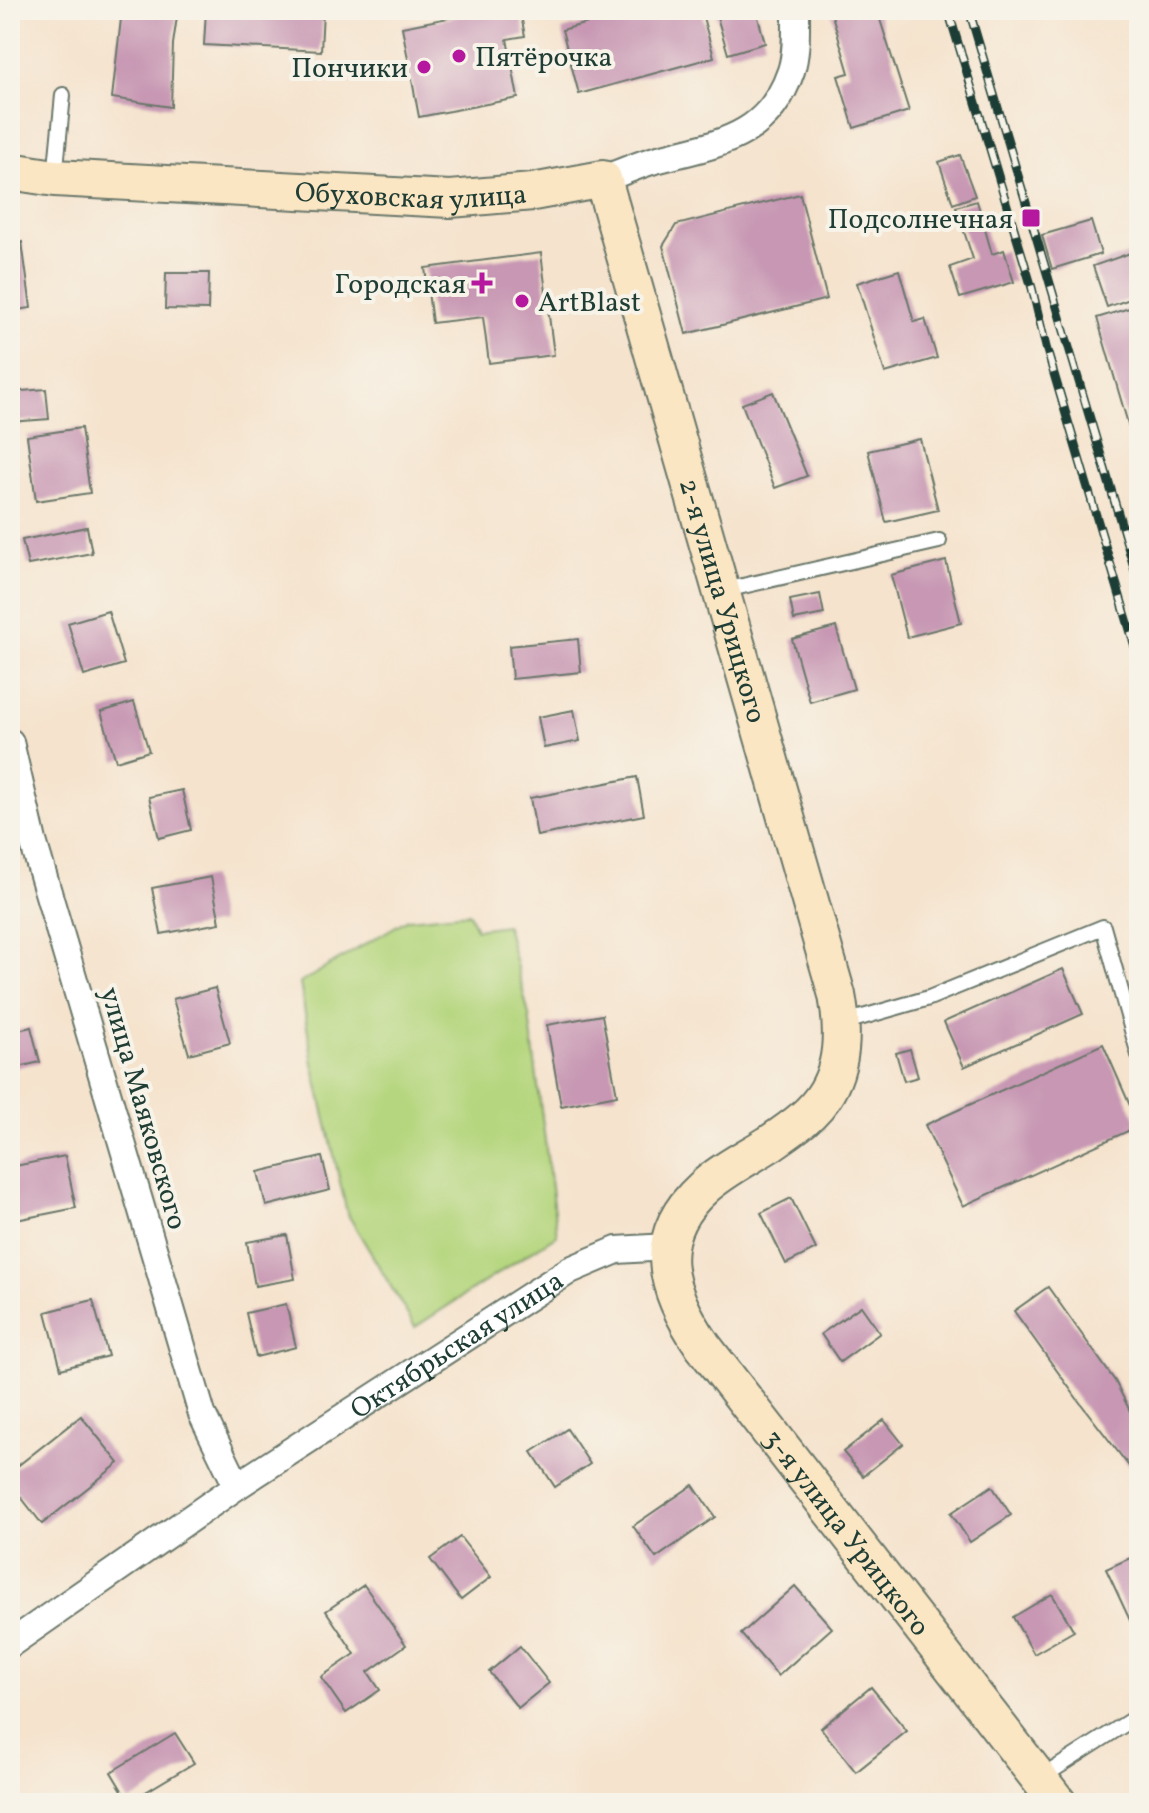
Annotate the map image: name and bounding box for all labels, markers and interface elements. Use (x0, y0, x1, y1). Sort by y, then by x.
place label: Пятёрочка (475, 39, 612, 78)
marker: Пятёрочка (450, 47, 468, 65)
place label: Пончики (291, 50, 408, 89)
marker: Пончики (415, 58, 433, 76)
street label: Обуховская улица (294, 174, 529, 221)
place label: Подсолнечная (828, 201, 1013, 240)
marker: Подсолнечная (1020, 207, 1042, 229)
place label: Городская (335, 266, 466, 305)
marker: Городская (473, 274, 491, 292)
place label: ArtBlast (538, 284, 641, 323)
marker: ArtBlast (513, 292, 531, 310)
street label: 2-я улица Урицкого (668, 474, 775, 728)
street label: улица Маяковского (89, 983, 196, 1234)
street label: Октябрьская улица (343, 1262, 572, 1429)
street label: 3-я улица Урицкого (753, 1422, 938, 1645)

